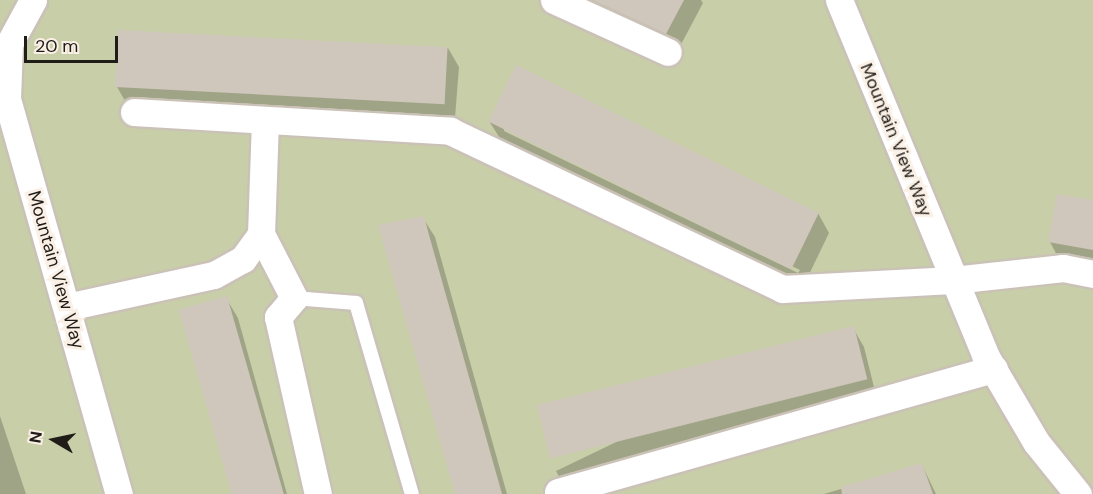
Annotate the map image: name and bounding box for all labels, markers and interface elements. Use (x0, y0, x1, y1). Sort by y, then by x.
scale bar (27, 24, 122, 62)
text: 20 m (35, 34, 78, 58)
street label: Mountain View Way (855, 60, 937, 220)
street label: Mountain View Way (23, 188, 89, 352)
north arrow (24, 410, 84, 470)
text: N (24, 430, 47, 445)

